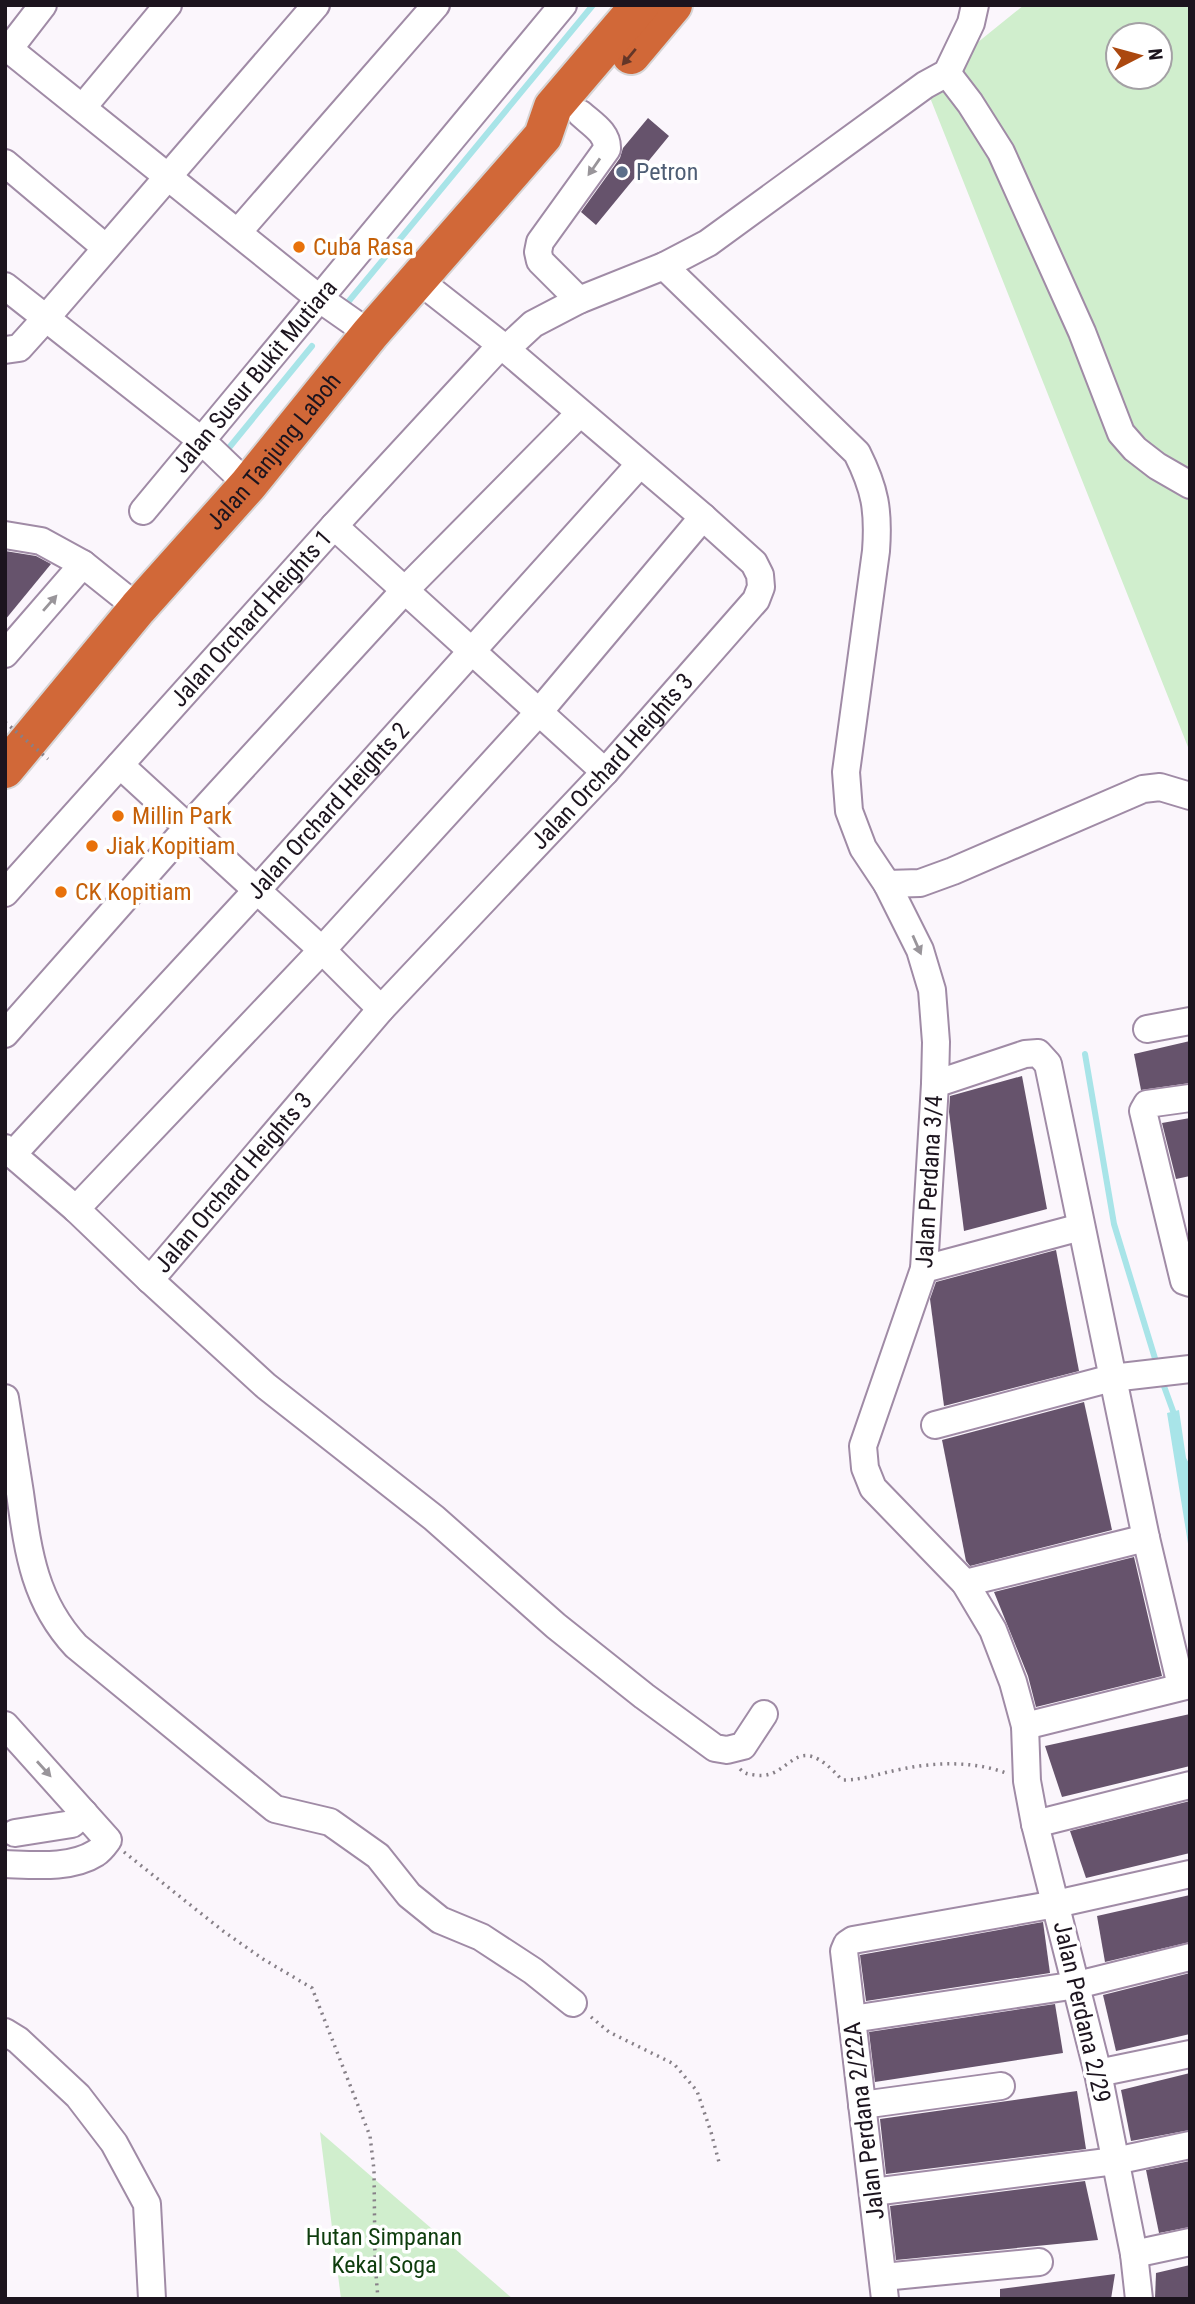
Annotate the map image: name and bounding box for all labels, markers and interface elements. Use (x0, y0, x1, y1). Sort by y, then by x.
north arrow (1104, 21, 1174, 91)
text: N (1143, 47, 1167, 61)
one-way arrow (621, 48, 637, 66)
one-way arrow (587, 158, 601, 176)
place label: Petron (636, 158, 698, 186)
marker: Petron (614, 164, 630, 180)
place label: Cuba Rasa (313, 233, 414, 261)
marker: Cuba Rasa (291, 239, 307, 255)
street label: Jalan Susur Bukit Mutiara (167, 274, 343, 479)
street label: Jalan Tanjung Laboh (201, 367, 347, 536)
street label: Jalan Orchard Heights 1 (165, 524, 338, 712)
one-way arrow (42, 594, 57, 611)
street label: Jalan Orchard Heights 3 (525, 667, 699, 855)
street label: Jalan Orchard Heights 2 (242, 717, 415, 905)
place label: Millin Park (132, 802, 232, 830)
marker: Millin Park (110, 808, 126, 824)
place label: Jiak Kopitiam (106, 832, 235, 860)
marker: Jiak Kopitiam (84, 838, 100, 854)
place label: CK Kopitiam (75, 878, 192, 906)
marker: CK Kopitiam (53, 884, 69, 900)
one-way arrow (911, 935, 923, 955)
street label: Jalan Orchard Heights 3 (148, 1087, 318, 1278)
street label: Jalan Perdana 3/4 (910, 1094, 948, 1269)
one-way arrow (36, 1760, 52, 1777)
street label: Jalan Perdana 2/29 (1048, 1919, 1116, 2105)
street label: Jalan Perdana 2/22A (838, 2020, 890, 2221)
park label: Hutan Simpanan Kekal Soga (306, 2223, 462, 2279)

